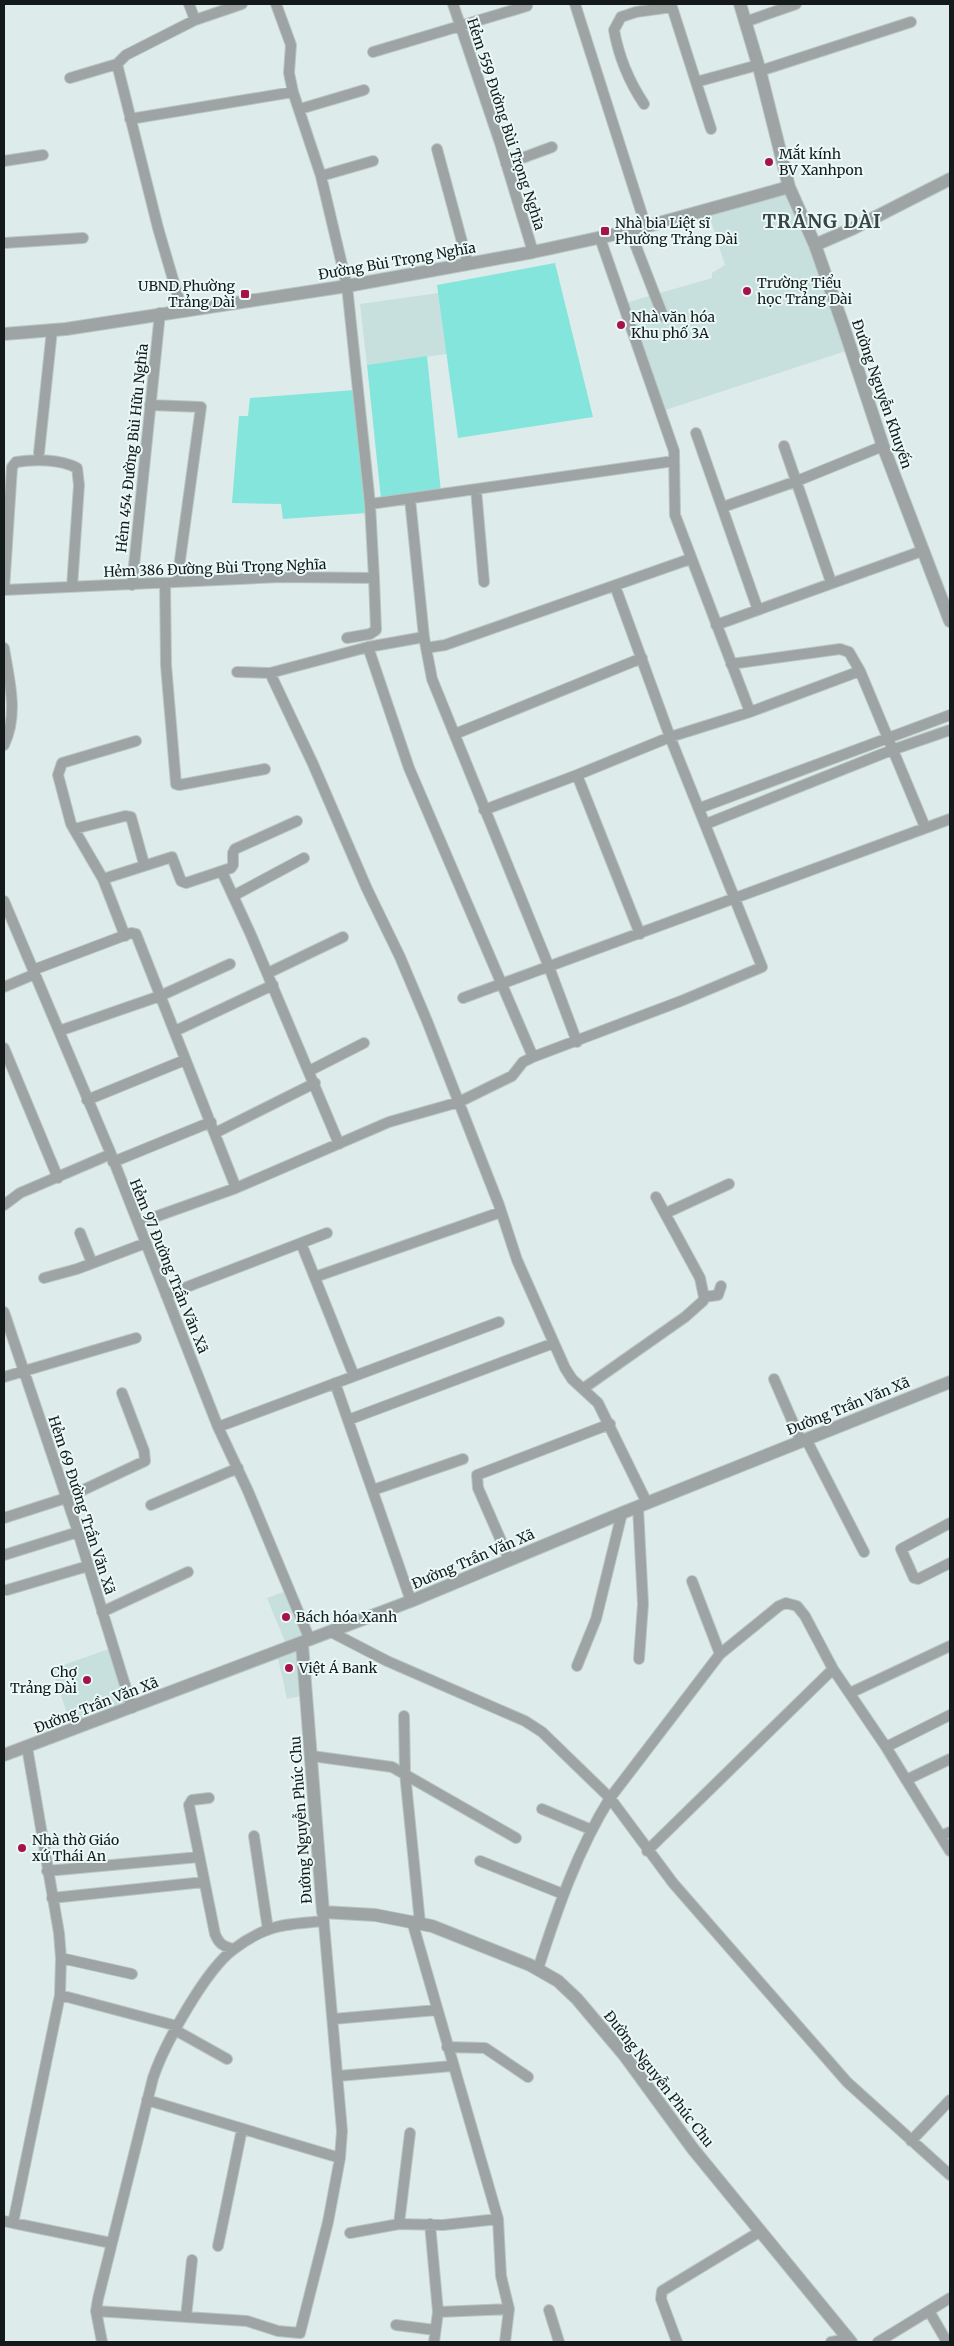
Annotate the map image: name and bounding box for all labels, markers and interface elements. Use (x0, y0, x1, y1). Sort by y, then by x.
street label: Hẻm 559 Đường Bùi Trọng Nghĩa (463, 16, 549, 233)
place label: Mắt kính BV Xanhpon (779, 143, 863, 179)
marker: Mắt kính BV Xanhpon (763, 156, 775, 168)
district label: TRẢNG DÀI (762, 207, 882, 233)
place label: Nhà bia Liệt sĩ Phường Trảng Dài (615, 214, 738, 248)
marker: Nhà bia Liệt sĩ Phường Trảng Dài (599, 225, 611, 237)
street label: Đường Bùi Trọng Nghĩa (317, 238, 478, 284)
place label: Trường Tiểu học Trảng Dài (757, 274, 853, 308)
place label: UBND Phường Trảng Dài (138, 277, 236, 311)
marker: Trường Tiểu học Trảng Dài (741, 285, 753, 297)
marker: UBND Phường Trảng Dài (239, 288, 251, 300)
place label: Nhà văn hóa Khu phố 3A (631, 308, 716, 342)
street label: Đường Nguyễn Khuyến (848, 317, 916, 471)
marker: Nhà văn hóa Khu phố 3A (615, 319, 627, 331)
street label: Hẻm 454 Đường Bùi Hữu Nghĩa (112, 342, 152, 553)
street label: Hẻm 386 Đường Bùi Trọng Nghĩa (103, 555, 327, 581)
street label: Hẻm 97 Đường Trần Văn Xã (126, 1176, 212, 1356)
street label: Đường Trần Văn Xã (784, 1373, 913, 1439)
street label: Hẻm 69 Đường Trần Văn Xã (45, 1413, 120, 1597)
street label: Đường Trần Văn Xã (409, 1525, 537, 1593)
place label: Bách hóa Xanh (296, 1608, 397, 1626)
marker: Bách hóa Xanh (280, 1611, 292, 1623)
place label: Việt Á Bank (298, 1659, 378, 1677)
marker: Việt Á Bank (283, 1662, 295, 1674)
place label: Chợ Trảng Dài (10, 1663, 77, 1697)
street label: Đường Trần Văn Xã (31, 1673, 161, 1737)
marker: Chợ Trảng Dài (81, 1674, 93, 1686)
street label: Đường Nguyễn Phúc Chu (286, 1735, 316, 1904)
place label: Nhà thờ Giáo xứ Thái An (32, 1831, 119, 1865)
marker: Nhà thờ Giáo xứ Thái An (16, 1842, 28, 1854)
street label: Đường Nguyễn Phúc Chu (600, 2007, 718, 2151)

